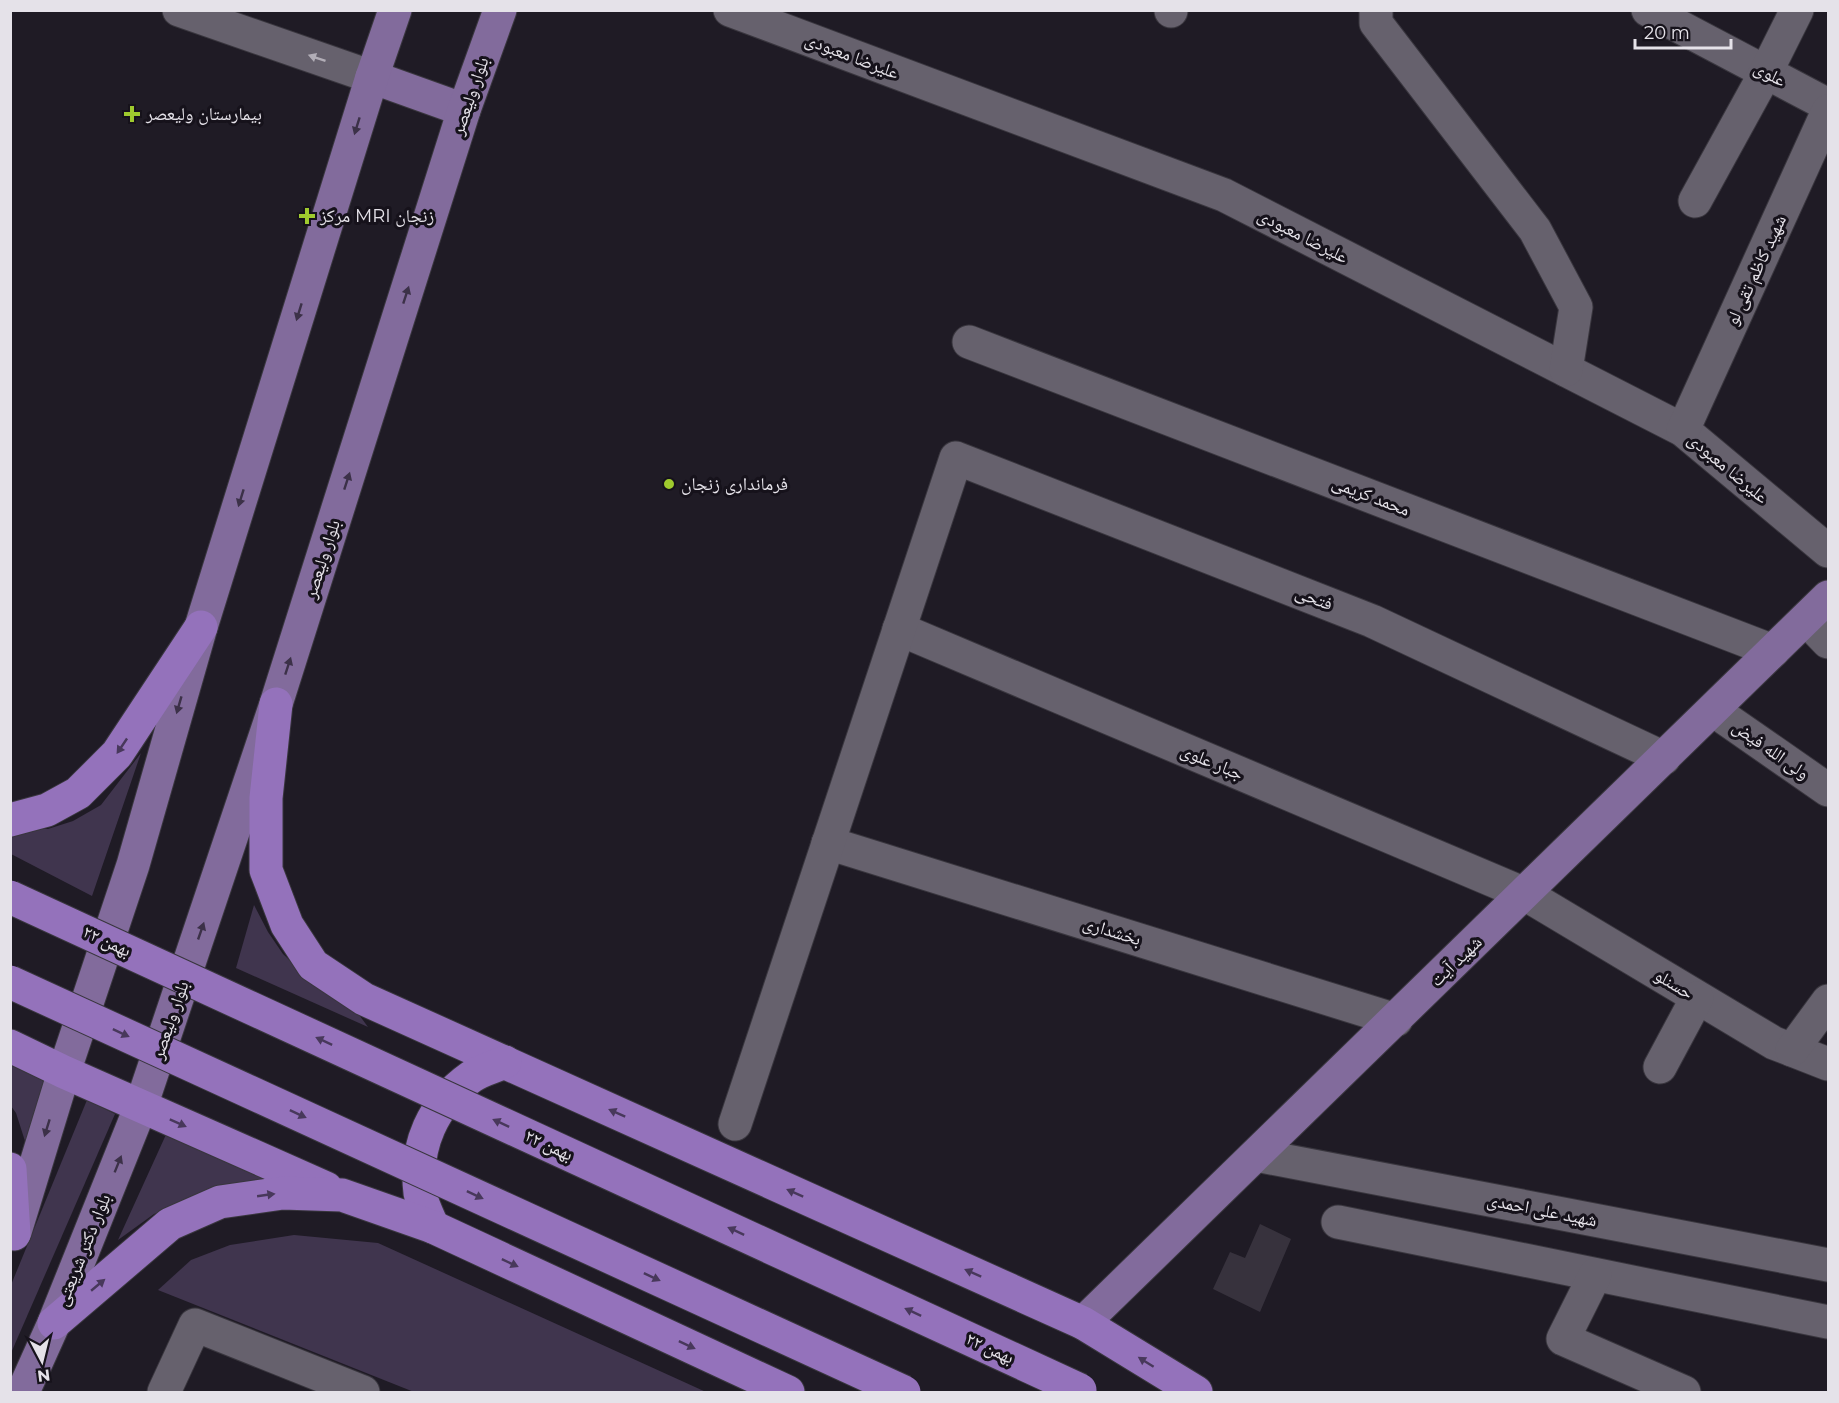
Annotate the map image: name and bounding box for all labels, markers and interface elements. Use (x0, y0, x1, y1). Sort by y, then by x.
scale bar (1635, 12, 1731, 50)
text: 20 m (1644, 22, 1690, 44)
street label: علیرضا معبودی (802, 28, 902, 84)
one-way arrow (308, 53, 326, 62)
street label: بلوار ولیعصر (446, 54, 494, 139)
street label: علوی (1750, 57, 1790, 91)
place label: بیمارستان ولیعصر (145, 103, 262, 125)
marker: بیمارستان ولیعصر (123, 105, 141, 123)
one-way arrow (352, 117, 361, 135)
street label: علیرضا معبودی (1254, 204, 1352, 268)
place label: مرکز MRI زنجان (319, 205, 434, 227)
marker: مرکز MRI زنجان (298, 207, 316, 225)
street label: شهید کاظم تقی لو (1721, 211, 1792, 329)
one-way arrow (402, 286, 411, 304)
one-way arrow (294, 303, 303, 321)
street label: علیرضا معبودی (1683, 428, 1773, 508)
street label: محمد کریمی (1329, 471, 1413, 521)
one-way arrow (343, 472, 352, 490)
place label: فرمانداری زنجان (681, 473, 788, 495)
marker: فرمانداری زنجان (662, 477, 676, 491)
one-way arrow (236, 489, 245, 507)
street label: بلوار ولیعصر (299, 517, 345, 602)
street label: فتحی (1292, 581, 1336, 615)
one-way arrow (284, 657, 293, 675)
one-way arrow (174, 696, 183, 714)
street label: ولی الله فیض (1728, 716, 1814, 784)
one-way arrow (117, 738, 128, 754)
street label: جبار علوی (1177, 739, 1247, 785)
street label: بخشداری (1080, 912, 1144, 950)
street label: ۲۲ بهمن (79, 920, 135, 962)
one-way arrow (196, 922, 206, 940)
street label: شهید آیت (1425, 931, 1487, 991)
street label: حسنلو (1651, 964, 1697, 1004)
street label: بلوار ولیعصر (146, 978, 194, 1063)
one-way arrow (112, 1028, 129, 1037)
one-way arrow (316, 1037, 333, 1046)
one-way arrow (609, 1108, 626, 1117)
one-way arrow (290, 1109, 308, 1119)
one-way arrow (170, 1118, 187, 1127)
one-way arrow (492, 1118, 510, 1128)
one-way arrow (42, 1119, 51, 1137)
street label: ۲۲ بهمن (521, 1124, 577, 1166)
one-way arrow (114, 1155, 123, 1173)
one-way arrow (786, 1188, 804, 1197)
street label: شهید علی احمدی (1485, 1189, 1599, 1231)
street label: بلوار دکتر شریعتی (51, 1191, 115, 1309)
one-way arrow (256, 1191, 275, 1200)
one-way arrow (467, 1191, 484, 1200)
one-way arrow (727, 1226, 744, 1235)
one-way arrow (501, 1259, 519, 1269)
one-way arrow (964, 1269, 981, 1278)
one-way arrow (644, 1272, 661, 1281)
one-way arrow (90, 1279, 105, 1292)
one-way arrow (904, 1308, 921, 1317)
street label: ۲۲ بهمن (962, 1327, 1018, 1369)
north arrow (12, 1331, 72, 1391)
one-way arrow (678, 1341, 695, 1350)
one-way arrow (1138, 1356, 1154, 1367)
text: N (36, 1365, 51, 1386)

